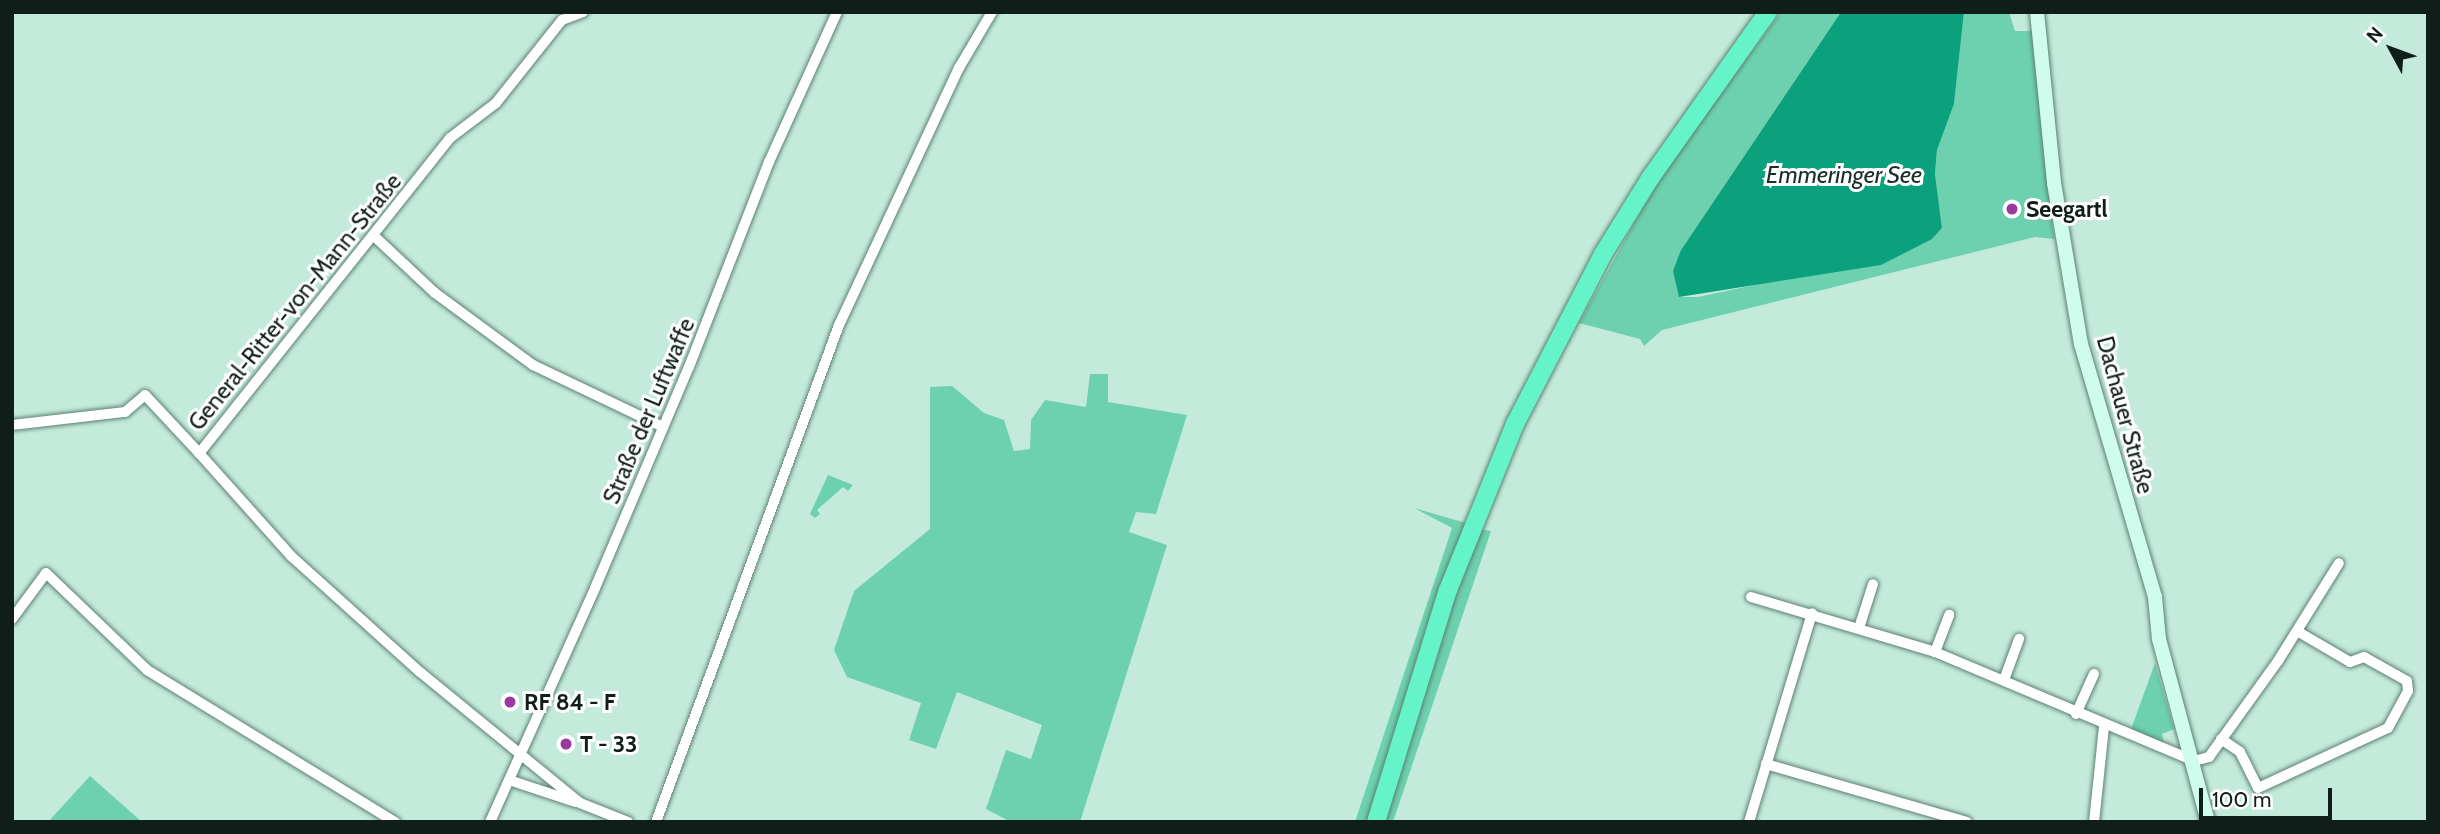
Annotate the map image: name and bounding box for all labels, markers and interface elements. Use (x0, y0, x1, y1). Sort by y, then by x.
north arrow (2356, 14, 2426, 84)
text: N (2362, 22, 2388, 48)
water label: Emmeringer See (1766, 161, 1922, 189)
street label: General-Ritter-von-Mann-Straße (183, 168, 407, 436)
place label: Seegartl (2026, 195, 2108, 223)
marker: Seegartl (2004, 201, 2020, 217)
street label: Straße der Luftwaffe (597, 314, 701, 508)
street label: Dachauer Straße (2091, 333, 2159, 497)
place label: RF 84 - F (524, 688, 616, 716)
marker: RF 84 - F (502, 694, 518, 710)
place label: T - 33 (580, 730, 637, 758)
marker: T - 33 (558, 736, 574, 752)
scale bar (2202, 774, 2335, 818)
text: 100 m (2212, 787, 2271, 812)

